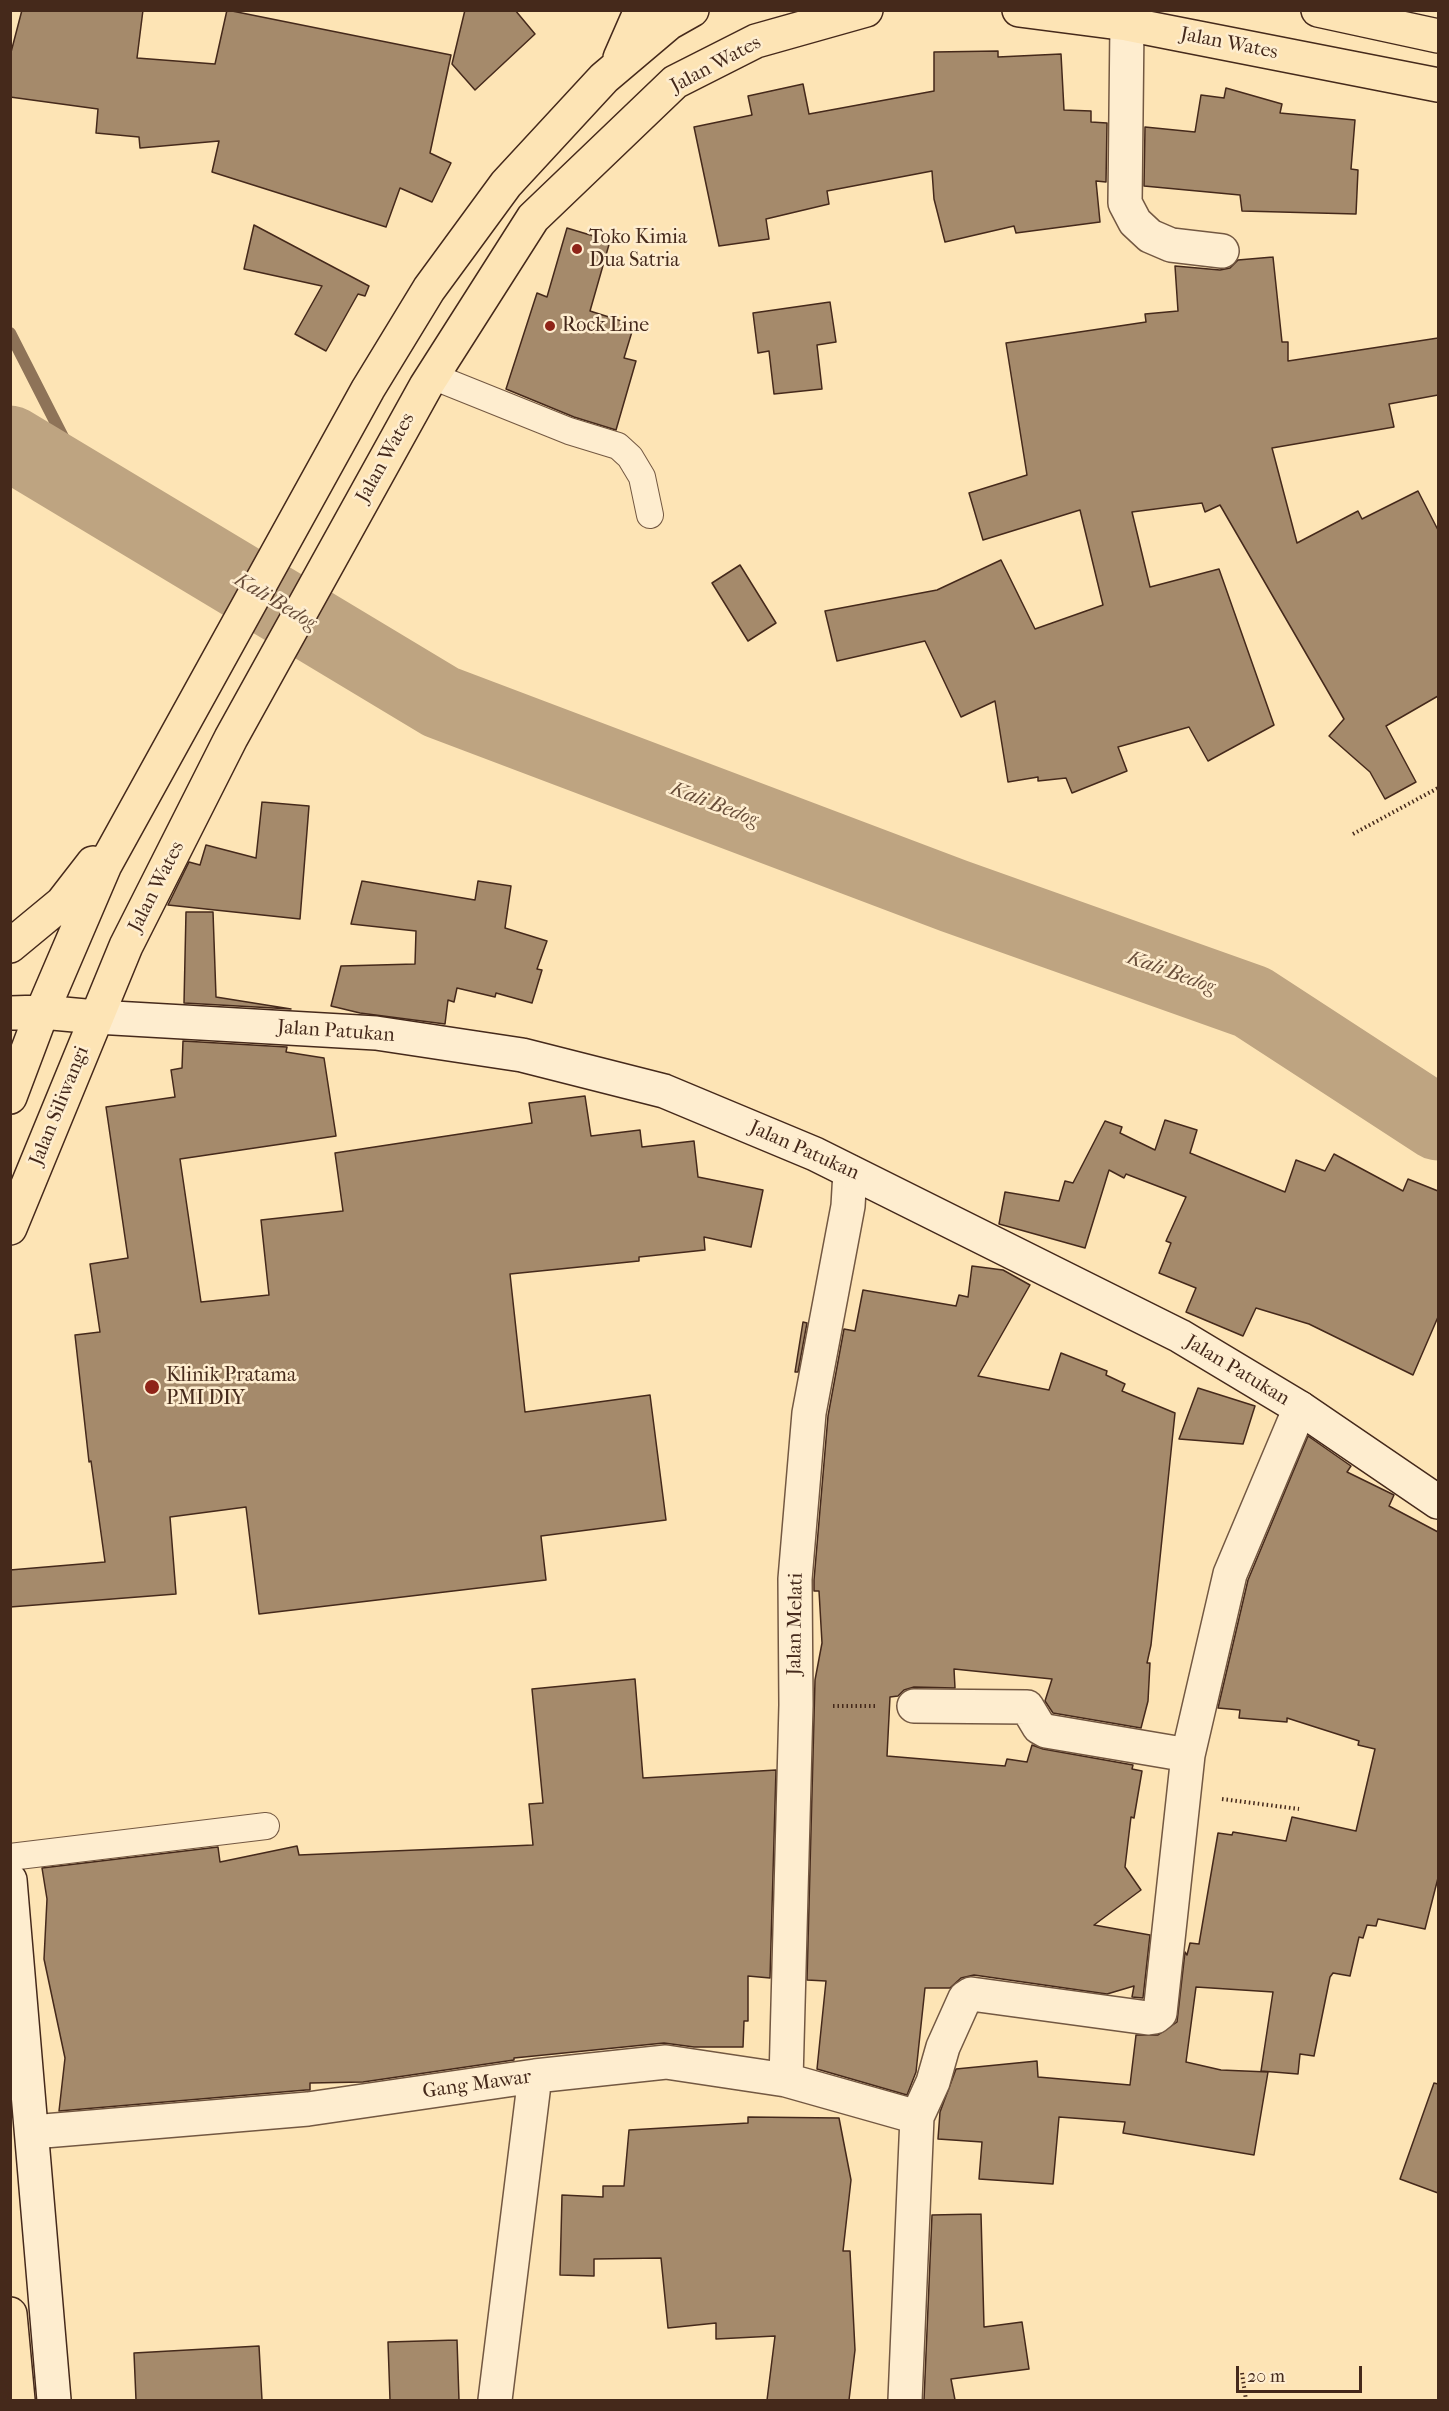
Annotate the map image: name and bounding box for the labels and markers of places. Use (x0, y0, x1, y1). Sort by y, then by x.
place label: Toko Kimia Dua Satria (589, 226, 687, 273)
marker: Toko Kimia Dua Satria (570, 242, 584, 256)
place label: Rock Line (562, 314, 649, 338)
marker: Rock Line (543, 319, 557, 333)
place label: Klinik Pratama PMI DIY (166, 1364, 296, 1411)
marker: Klinik Pratama PMI DIY (143, 1378, 161, 1396)

